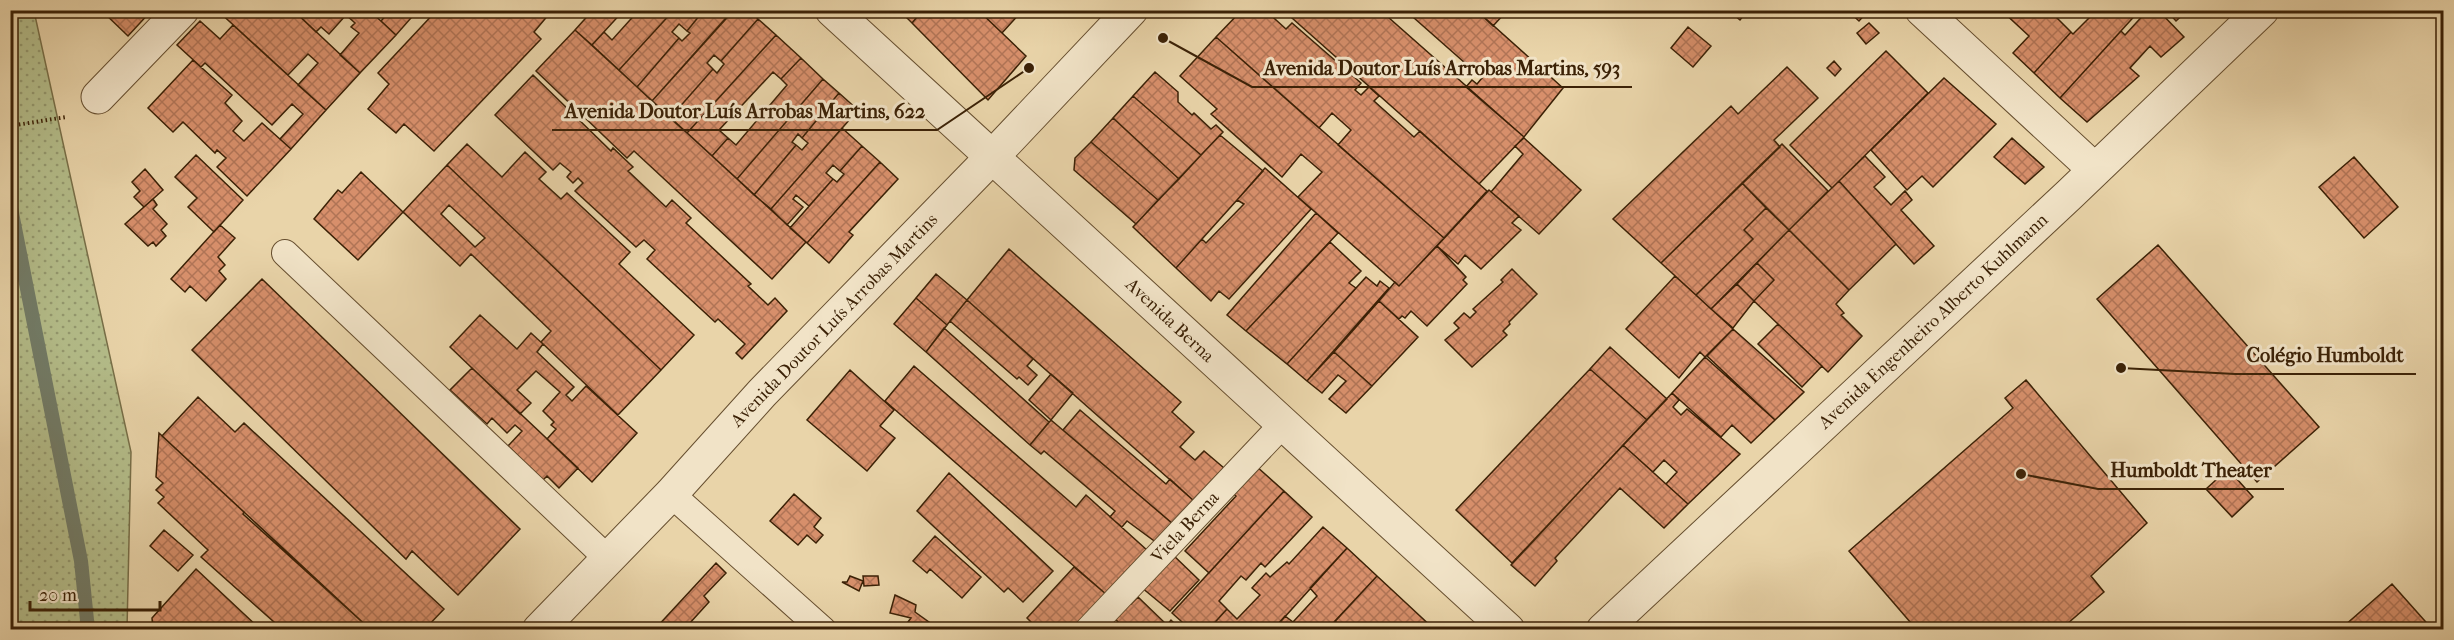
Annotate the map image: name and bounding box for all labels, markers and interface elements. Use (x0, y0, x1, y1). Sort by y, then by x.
callout: Avenida Doutor Luís Arrobas Martins, 593 (1252, 49, 1632, 87)
text: Avenida Doutor Luís Arrobas Martins, 593 (1262, 57, 1620, 80)
callout: Avenida Doutor Luís Arrobas Martins, 622 (552, 92, 937, 130)
text: Avenida Doutor Luís Arrobas Martins, 622 (563, 100, 925, 123)
street label: Avenida Doutor Luís Arrobas Martins (726, 209, 942, 432)
street label: Avenida Engenheiro Alberto Kuhlmann (1814, 209, 2053, 434)
street label: Avenida Berna (1120, 273, 1219, 367)
callout: Colégio Humboldt (2235, 336, 2416, 374)
text: Colégio Humboldt (2246, 344, 2404, 367)
callout: Humboldt Theater (2098, 451, 2284, 489)
text: Humboldt Theater (2110, 459, 2272, 482)
street label: Viela Berna (1146, 487, 1224, 568)
scale bar (30, 574, 160, 612)
text: 20 m (39, 585, 77, 606)

